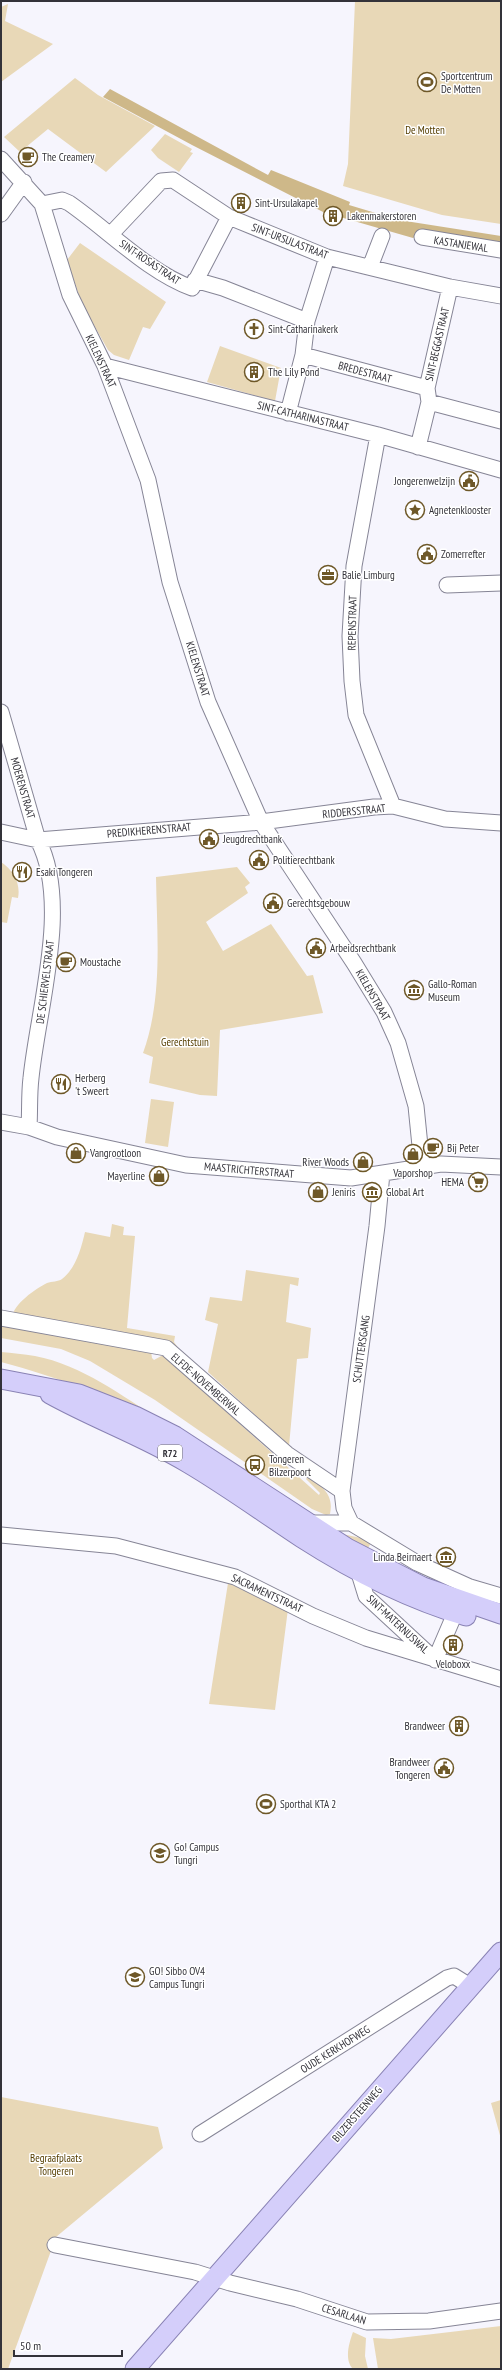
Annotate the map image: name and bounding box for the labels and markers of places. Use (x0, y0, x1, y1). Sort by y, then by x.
place label: Sportcentrum De Motten (441, 69, 493, 96)
sports icon: Sportcentrum De Motten (416, 71, 438, 93)
cafe icon: The Creamery (17, 146, 39, 168)
place label: The Creamery (42, 150, 95, 164)
building icon: Sint-Ursulakapel (230, 192, 252, 214)
place label: Sint-Ursulakapel (255, 196, 318, 210)
building icon: Lakenmakerstoren (322, 205, 344, 227)
place label: Lakenmakerstoren (347, 209, 417, 223)
church icon: Sint-Catharinakerk (243, 318, 265, 340)
place label: Sint-Catharinakerk (268, 322, 339, 336)
building icon: The Lily Pond (243, 361, 265, 383)
place label: The Lily Pond (268, 365, 320, 379)
public building icon: Jongerenwelzijn (458, 470, 480, 492)
place label: Jongerenwelzijn (393, 474, 455, 488)
place icon: Agnetenklooster (404, 499, 426, 521)
place label: Agnetenklooster (429, 503, 491, 517)
public building icon: Zomerrefter (416, 543, 438, 565)
place label: Zomerrefter (441, 547, 486, 561)
office icon: Balie Limburg (317, 564, 339, 586)
place label: Balie Limburg (342, 568, 395, 582)
public building icon: Jeugdrechtbank (198, 828, 220, 850)
place label: Jeugdrechtbank (222, 832, 283, 846)
public building icon: Politierechtbank (248, 849, 270, 871)
place label: Politierechtbank (273, 853, 336, 867)
restaurant icon: Esaki Tongeren (11, 861, 33, 883)
place label: Esaki Tongeren (36, 865, 93, 879)
public building icon: Gerechtsgebouw (262, 892, 284, 914)
place label: Gerechtsgebouw (287, 896, 351, 910)
public building icon: Arbeidsrechtbank (305, 937, 327, 959)
place label: Arbeidsrechtbank (330, 941, 397, 955)
cafe icon: Moustache (55, 951, 77, 973)
place label: Moustache (80, 955, 121, 969)
place label: Gallo-Roman Museum (428, 977, 477, 1004)
museum icon: Gallo-Roman Museum (403, 979, 425, 1001)
place label: Herberg 't Sweert (75, 1071, 109, 1098)
restaurant icon: Herberg 't Sweert (50, 1073, 72, 1095)
cafe icon: Bij Peter (422, 1137, 444, 1159)
place label: Bij Peter (447, 1141, 479, 1155)
shop icon: Vangrootloon (65, 1142, 87, 1164)
shop icon: Vaporshop (402, 1143, 424, 1165)
place label: Vangrootloon (89, 1146, 141, 1160)
shop icon: River Woods (352, 1151, 374, 1173)
place label: River Woods (302, 1155, 349, 1169)
shop icon: Mayerline (148, 1165, 170, 1187)
place label: Vaporshop (392, 1166, 433, 1180)
place label: Mayerline (108, 1169, 145, 1183)
supermarket icon: HEMA (467, 1171, 489, 1193)
place label: HEMA (441, 1175, 465, 1189)
shop icon: Jeniris (307, 1181, 329, 1203)
museum icon: Global Art (361, 1181, 383, 1203)
place label: Jeniris (331, 1185, 356, 1199)
place label: Global Art (386, 1185, 424, 1199)
place label: Tongeren Bilzerpoort (269, 1452, 311, 1479)
bus stop icon: Tongeren Bilzerpoort (244, 1454, 266, 1476)
museum icon: Linda Beirnaert (435, 1546, 457, 1568)
place label: Linda Beirnaert (374, 1550, 432, 1564)
building icon: Veloboxx (442, 1634, 464, 1656)
place label: Veloboxx (435, 1657, 471, 1671)
building icon: Brandweer (448, 1715, 470, 1737)
place label: Brandweer (404, 1719, 445, 1733)
place label: Brandweer Tongeren (389, 1755, 430, 1782)
public building icon: Brandweer Tongeren (433, 1757, 455, 1779)
sports icon: Sporthal KTA 2 (255, 1793, 277, 1815)
place label: Sporthal KTA 2 (280, 1797, 336, 1811)
place label: Go! Campus Tungri (174, 1840, 219, 1867)
school or university icon: Go! Campus Tungri (149, 1842, 171, 1864)
place label: GO! Sibbo OV4 Campus Tungri (149, 1964, 205, 1991)
school or university icon: GO! Sibbo OV4 Campus Tungri (124, 1966, 146, 1988)

